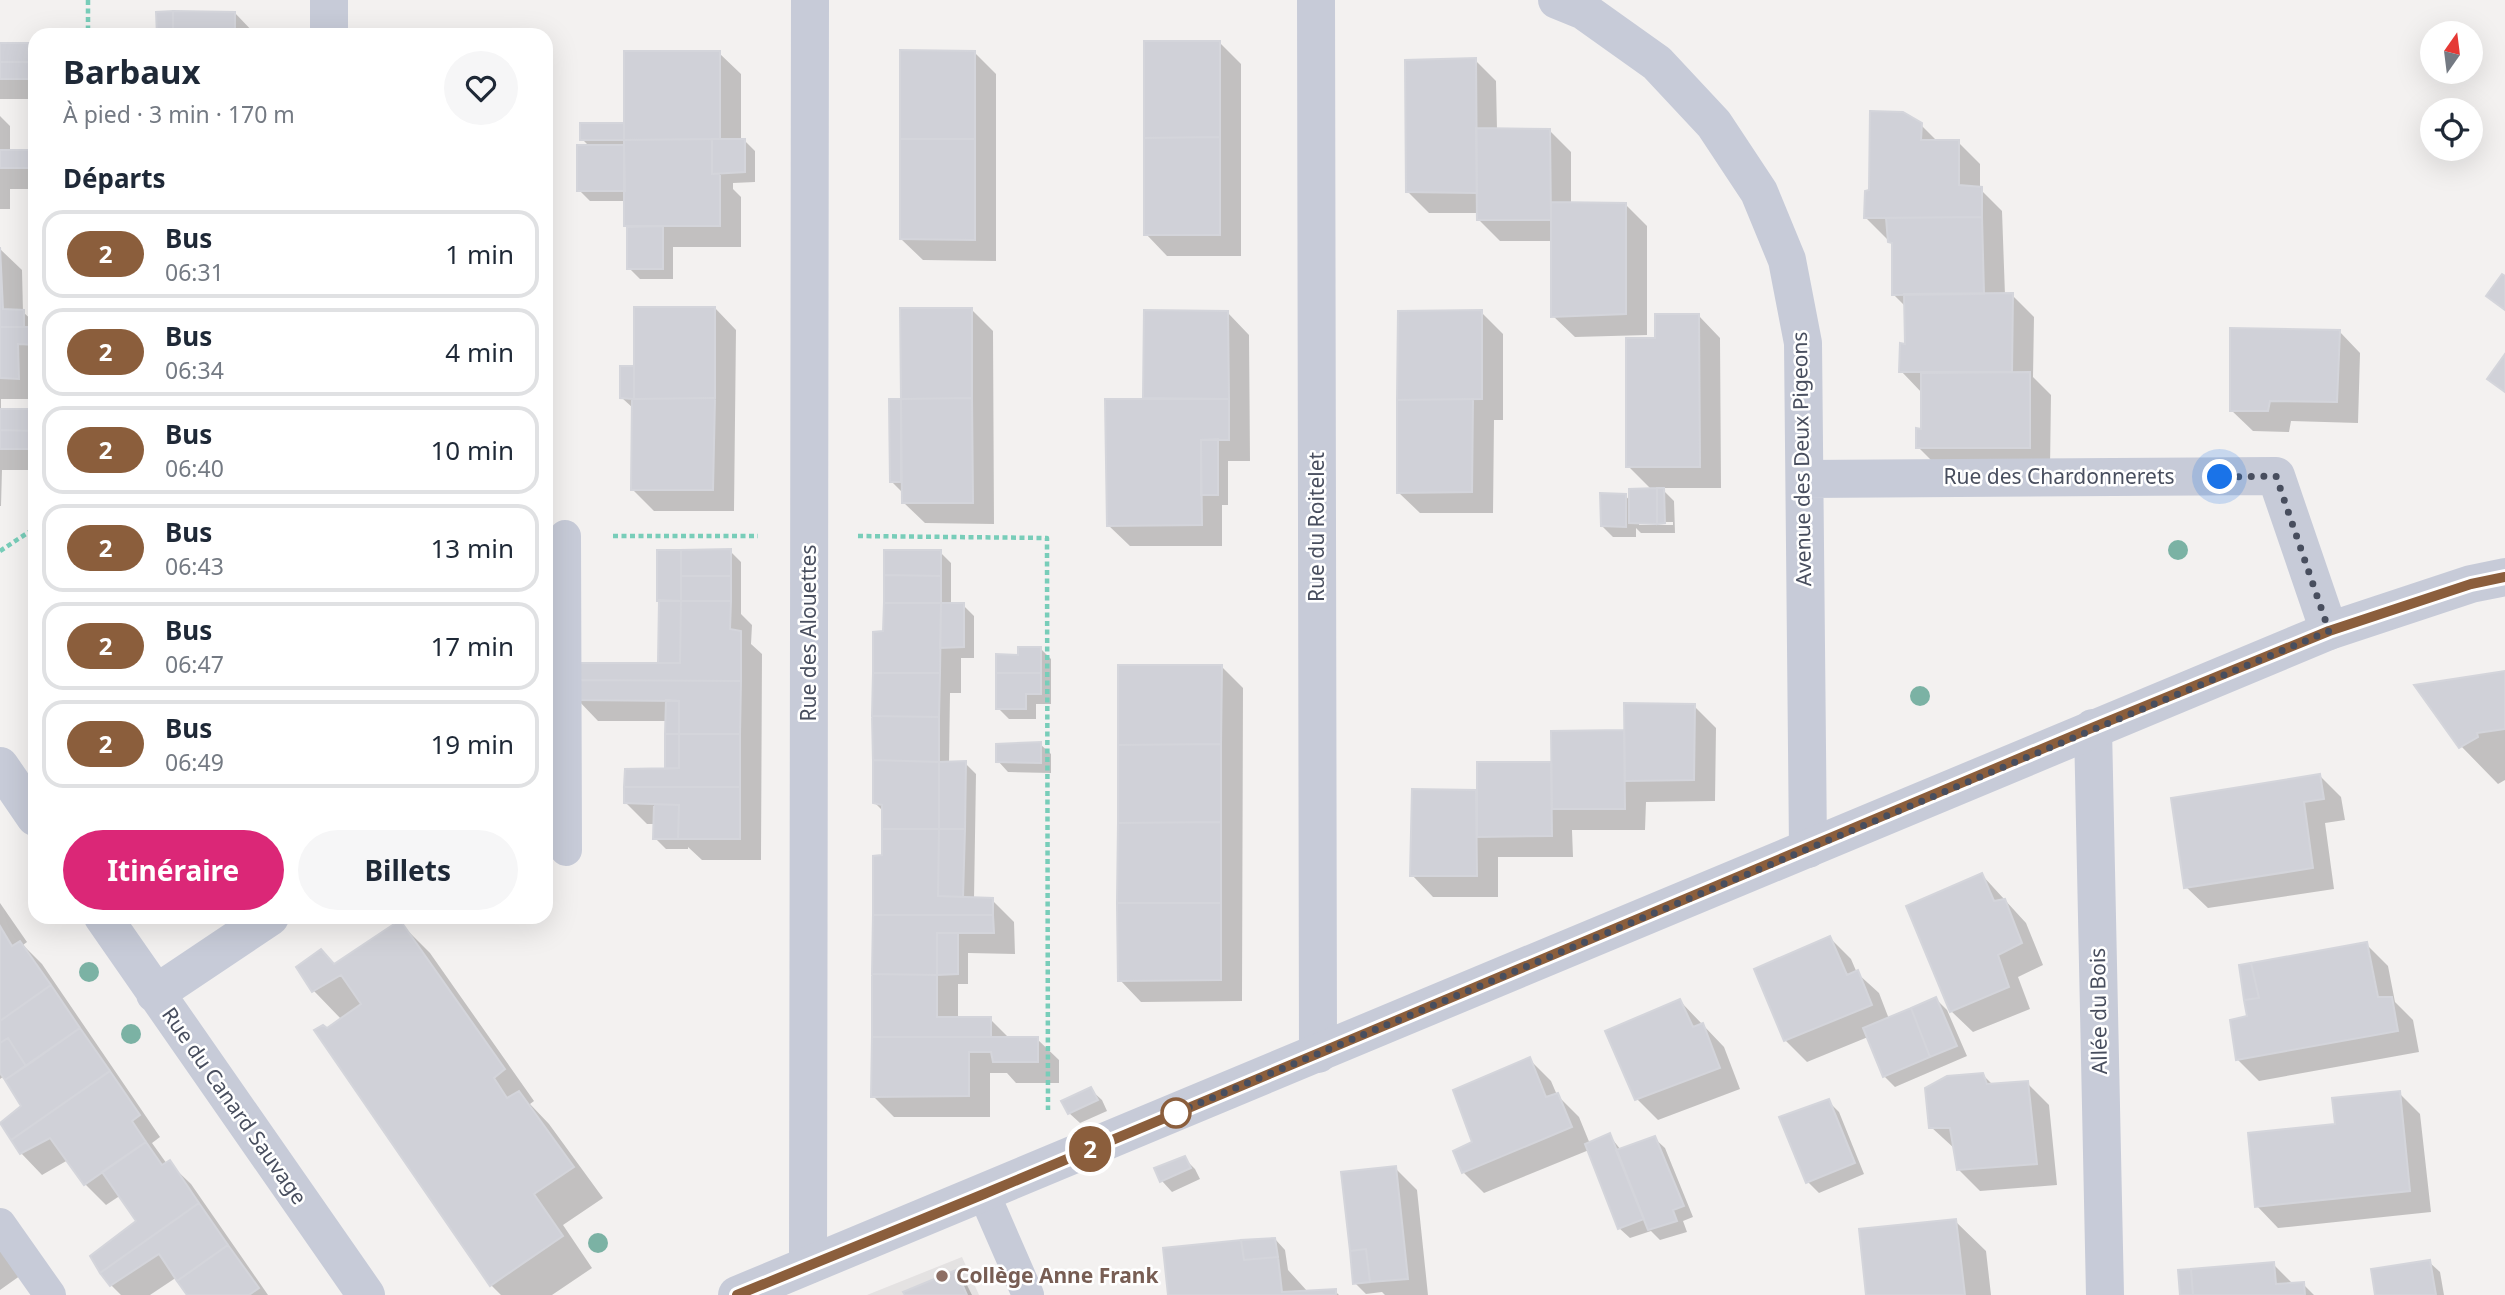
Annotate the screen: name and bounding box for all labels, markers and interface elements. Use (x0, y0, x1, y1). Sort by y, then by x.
north arrow (2420, 21, 2483, 84)
map controls (2420, 21, 2483, 161)
text: Barbaux (63, 49, 201, 94)
button: heart (444, 51, 518, 125)
text: À pied · 3 min · 170 m (63, 98, 295, 130)
button: locate (2420, 98, 2483, 161)
text: Départs (63, 160, 166, 196)
text: Bus (165, 220, 212, 256)
text: 1 min (445, 236, 514, 272)
text: 2 (99, 237, 112, 270)
text: 06:31 (165, 256, 224, 288)
text: Bus (165, 318, 212, 354)
street label: Avenue des Deux Pigeons (1785, 331, 1817, 587)
text: 4 min (445, 334, 514, 370)
text: 2 (99, 335, 112, 368)
text: 06:34 (165, 354, 224, 386)
text: Bus (165, 416, 212, 452)
text: 10 min (430, 432, 514, 468)
text: 2 (99, 433, 112, 466)
text: 06:40 (165, 452, 224, 484)
street label: Rue du Roitelet (1302, 452, 1330, 602)
your location (2202, 459, 2237, 494)
street label: Rue des Chardonnerets (1943, 462, 2175, 490)
text: Bus (165, 514, 212, 550)
text: 13 min (430, 530, 514, 566)
text: 2 (99, 531, 112, 564)
street label: Rue des Alouettes (794, 544, 822, 722)
text: 06:43 (165, 550, 224, 582)
text: Bus (165, 612, 212, 648)
text: 17 min (430, 628, 514, 664)
text: 2 (99, 629, 112, 662)
text: 06:47 (165, 648, 224, 680)
text: Bus (165, 710, 212, 746)
text: 19 min (430, 726, 514, 762)
text: 2 (99, 727, 112, 760)
text: 06:49 (165, 746, 224, 778)
button: Itinéraire (63, 830, 284, 910)
button: Billets (298, 830, 518, 910)
street label: Allée du Bois (2083, 947, 2113, 1075)
street label: Rue du Canard Sauvage (156, 1001, 314, 1210)
unlabelled marker (1161, 1098, 1191, 1128)
line badge: 2 (1067, 1126, 1113, 1172)
text: 2 (1083, 1132, 1097, 1165)
place label: Collège Anne Frank (956, 1261, 1159, 1289)
marker: Collège Anne Frank (934, 1268, 950, 1284)

